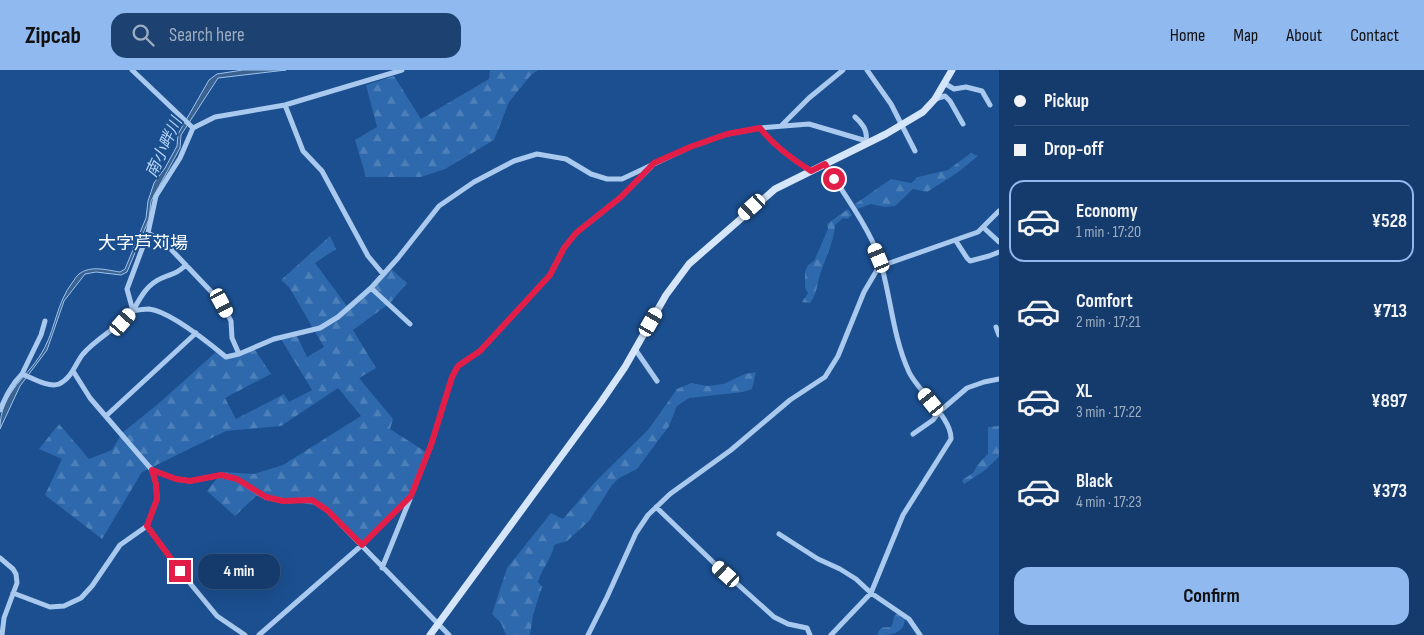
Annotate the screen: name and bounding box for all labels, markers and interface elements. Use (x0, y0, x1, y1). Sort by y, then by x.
search box (111, 13, 461, 58)
text: Zipcab (25, 21, 81, 50)
icon: search (129, 21, 157, 49)
text: Search here (169, 24, 245, 47)
text: Home (1170, 25, 1205, 46)
text: Map (1233, 25, 1258, 46)
text: About (1286, 25, 1322, 46)
text: Contact (1350, 25, 1399, 46)
text: Pickup (1044, 90, 1089, 113)
water label: 南小畔川 (142, 113, 187, 181)
text: Drop-off (1044, 138, 1104, 161)
route start (823, 168, 845, 190)
car (735, 191, 768, 223)
icon: car (1016, 199, 1061, 244)
text: Economy (1076, 200, 1138, 223)
text: ¥528 (1372, 210, 1407, 233)
text: 1 min · 17:20 (1076, 223, 1141, 242)
district label: 大字芦苅場 (98, 233, 188, 254)
car (866, 241, 891, 275)
car (208, 286, 235, 320)
icon: car (1016, 289, 1061, 334)
text: Comfort (1076, 290, 1133, 313)
text: ¥713 (1373, 300, 1407, 323)
car (637, 305, 664, 339)
car (107, 306, 138, 338)
text: 2 min · 17:21 (1076, 313, 1141, 332)
icon: car (1016, 379, 1061, 424)
text: XL (1076, 380, 1092, 403)
car (915, 386, 946, 418)
text: ¥897 (1371, 390, 1407, 413)
text: 3 min · 17:22 (1076, 403, 1142, 422)
icon: car (1016, 469, 1061, 514)
text: Black (1076, 470, 1113, 493)
text: ¥373 (1372, 480, 1407, 503)
text: 4 min · 17:23 (1076, 493, 1142, 512)
callout: 4 min (198, 554, 280, 588)
car (709, 558, 742, 590)
route end (169, 560, 191, 582)
text: 4 min (224, 562, 254, 581)
button: Confirm (1014, 567, 1409, 625)

